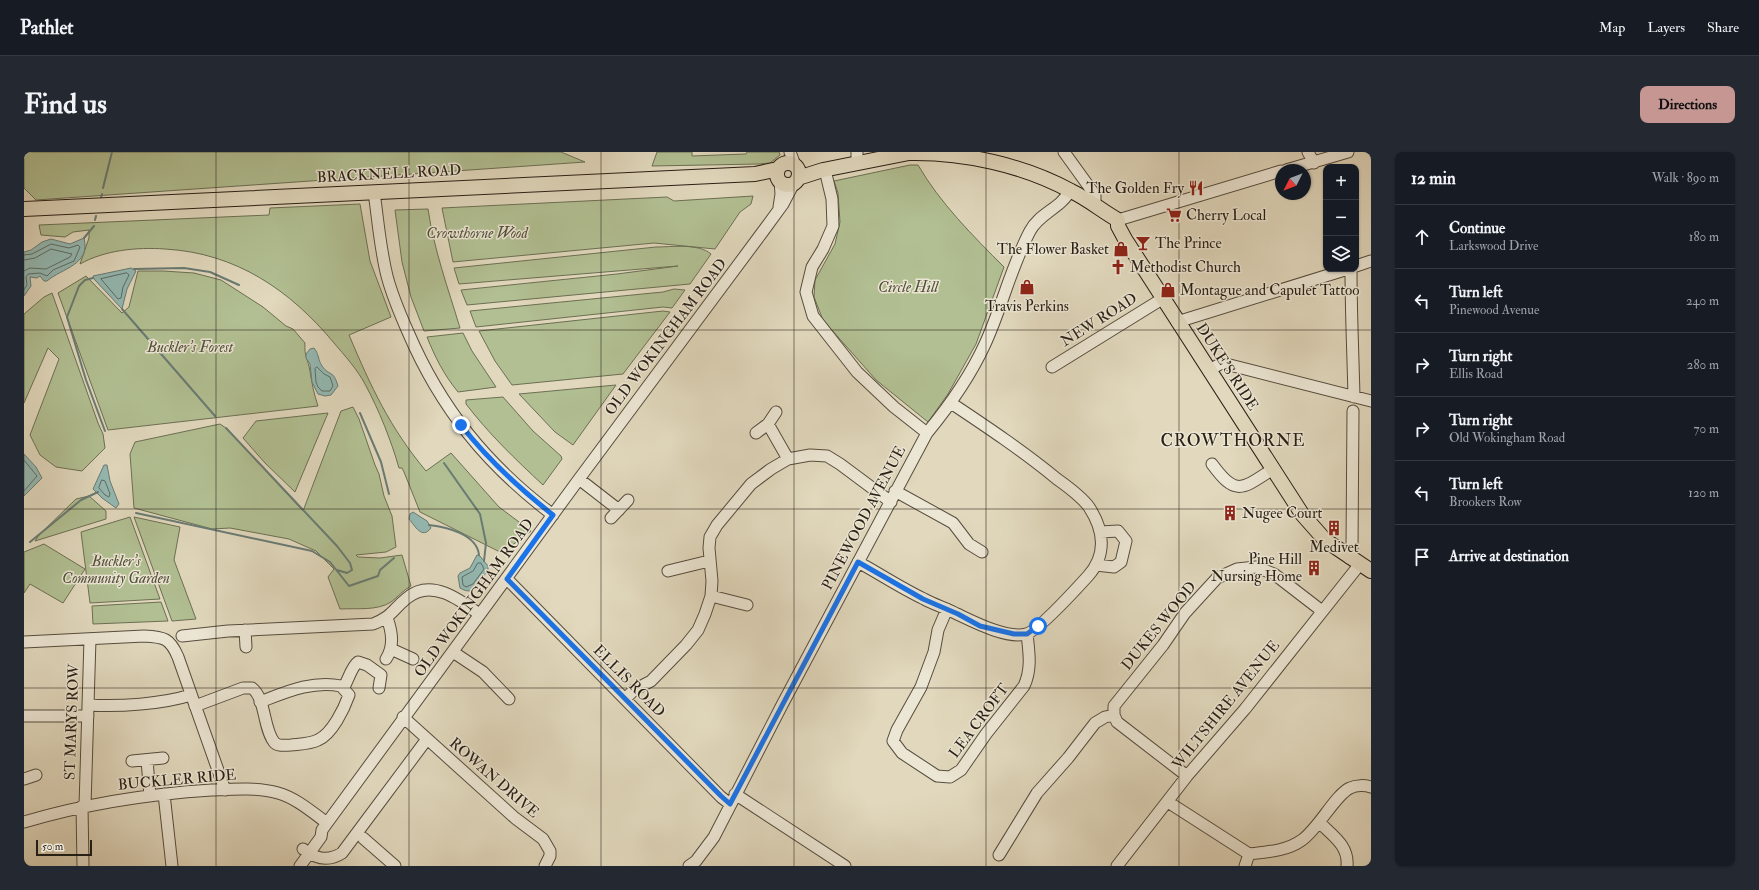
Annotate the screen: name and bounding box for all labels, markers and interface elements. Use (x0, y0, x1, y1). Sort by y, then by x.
text: Pathlet (20, 16, 74, 40)
text: Map (1599, 19, 1625, 36)
text: Layers (1647, 19, 1685, 36)
text: Share (1707, 19, 1739, 36)
button: Directions (1640, 86, 1735, 123)
text: Find us (24, 87, 107, 122)
street label: BRACKNELL ROAD (316, 161, 462, 187)
north arrow (1275, 164, 1311, 200)
map controls (1323, 164, 1359, 272)
button: + (1323, 164, 1359, 200)
text: 12 min (1411, 168, 1456, 189)
text: Walk · 890 m (1652, 170, 1719, 186)
place label: The Golden Fry (1086, 179, 1184, 198)
restaurant icon: The Golden Fry (1187, 179, 1205, 197)
button: − (1323, 200, 1359, 236)
supermarket icon: Cherry Local (1165, 206, 1183, 224)
place label: Cherry Local (1186, 206, 1266, 225)
text: Continue (1449, 219, 1505, 238)
park label: Crowthorne Wood (426, 224, 529, 243)
icon: ahead (1411, 226, 1433, 248)
text: 180 m (1689, 229, 1719, 245)
bar icon: The Prince (1134, 234, 1152, 252)
place label: The Prince (1155, 234, 1222, 253)
button: layers (1323, 236, 1359, 272)
text: Larkswood Drive (1449, 238, 1538, 254)
place label: The Flower Basket (997, 240, 1109, 259)
shop icon: The Flower Basket (1112, 240, 1130, 258)
street label: OLD WOKINGHAM ROAD (601, 255, 731, 419)
church icon: Methodist Church (1109, 258, 1127, 276)
place label: Methodist Church (1130, 258, 1241, 277)
park label: Circle Hill (878, 278, 939, 297)
shop icon: Travis Perkins (1018, 278, 1036, 296)
shop icon: Montague and Capulet Tattoo (1159, 281, 1177, 299)
place label: Montague and Capulet Tattoo (1180, 281, 1359, 301)
text: Turn left (1449, 283, 1503, 302)
street label: NEW ROAD (1057, 289, 1141, 351)
icon: left (1411, 290, 1433, 312)
text: 240 m (1686, 293, 1719, 309)
place label: Travis Perkins (985, 297, 1069, 316)
text: Pinewood Avenue (1449, 302, 1539, 318)
street label: DUKE'S RIDE (1192, 320, 1262, 415)
park label: Buckler's Forest (146, 338, 234, 357)
text: Turn right (1449, 347, 1512, 366)
icon: right (1411, 354, 1433, 376)
text: 280 m (1687, 357, 1719, 373)
text: Ellis Road (1449, 366, 1503, 382)
text: Turn right (1449, 411, 1512, 430)
route end (452, 416, 470, 434)
icon: right (1411, 418, 1433, 440)
text: 70 m (1694, 421, 1719, 437)
district label: CROWTHORNE (1161, 430, 1306, 451)
text: Old Wokingham Road (1449, 430, 1565, 446)
street label: PINEWOOD AVENUE (818, 443, 910, 593)
text: Turn left (1449, 475, 1503, 494)
icon: left (1411, 482, 1433, 504)
text: 120 m (1688, 485, 1719, 501)
text: Brookers Row (1449, 494, 1522, 510)
building icon: Nugee Court (1221, 504, 1239, 522)
place label: Nugee Court (1242, 504, 1322, 523)
street label: OLD WOKINGHAM ROAD (410, 515, 538, 681)
building icon: Medivet (1325, 519, 1343, 537)
place label: Medivet (1309, 538, 1359, 557)
icon: arrive (1411, 546, 1433, 568)
text: Arrive at destination (1449, 547, 1569, 566)
place label: Pine Hill Nursing Home (1211, 550, 1302, 586)
park label: Buckler’s Community Garden (62, 552, 170, 588)
building icon: Pine Hill Nursing Home (1305, 559, 1323, 577)
street label: DUKES WOOD (1117, 578, 1201, 674)
route start (1029, 617, 1047, 635)
street label: WILTSHIRE AVENUE (1167, 636, 1284, 774)
street label: ELLIS ROAD (589, 641, 669, 721)
street label: ST MARYS ROW (60, 663, 84, 780)
street label: LEA CROFT (945, 680, 1013, 762)
street label: ROWAN DRIVE (445, 734, 543, 822)
street label: BUCKLER RIDE (117, 765, 237, 795)
scale bar (36, 838, 92, 857)
text: 50 m (42, 840, 63, 853)

